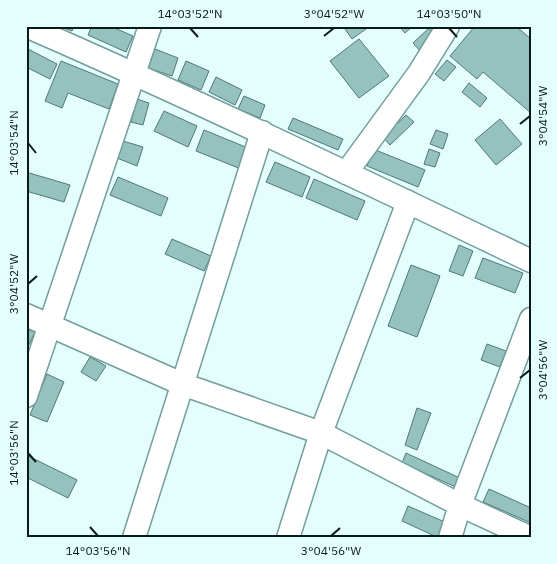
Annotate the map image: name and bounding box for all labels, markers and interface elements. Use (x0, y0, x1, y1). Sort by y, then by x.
text: 14°03'52"N (157, 6, 223, 21)
text: 3°04'52"W (304, 6, 365, 21)
text: 14°03'50"N (416, 6, 482, 21)
text: 3°04'54"W (535, 85, 550, 146)
text: 14°03'54"N (6, 110, 21, 176)
text: 3°04'52"W (6, 253, 21, 314)
text: 3°04'56"W (535, 339, 550, 400)
text: 14°03'56"N (6, 420, 21, 486)
text: 14°03'56"N (65, 543, 131, 558)
text: 3°04'56"W (301, 543, 362, 558)

